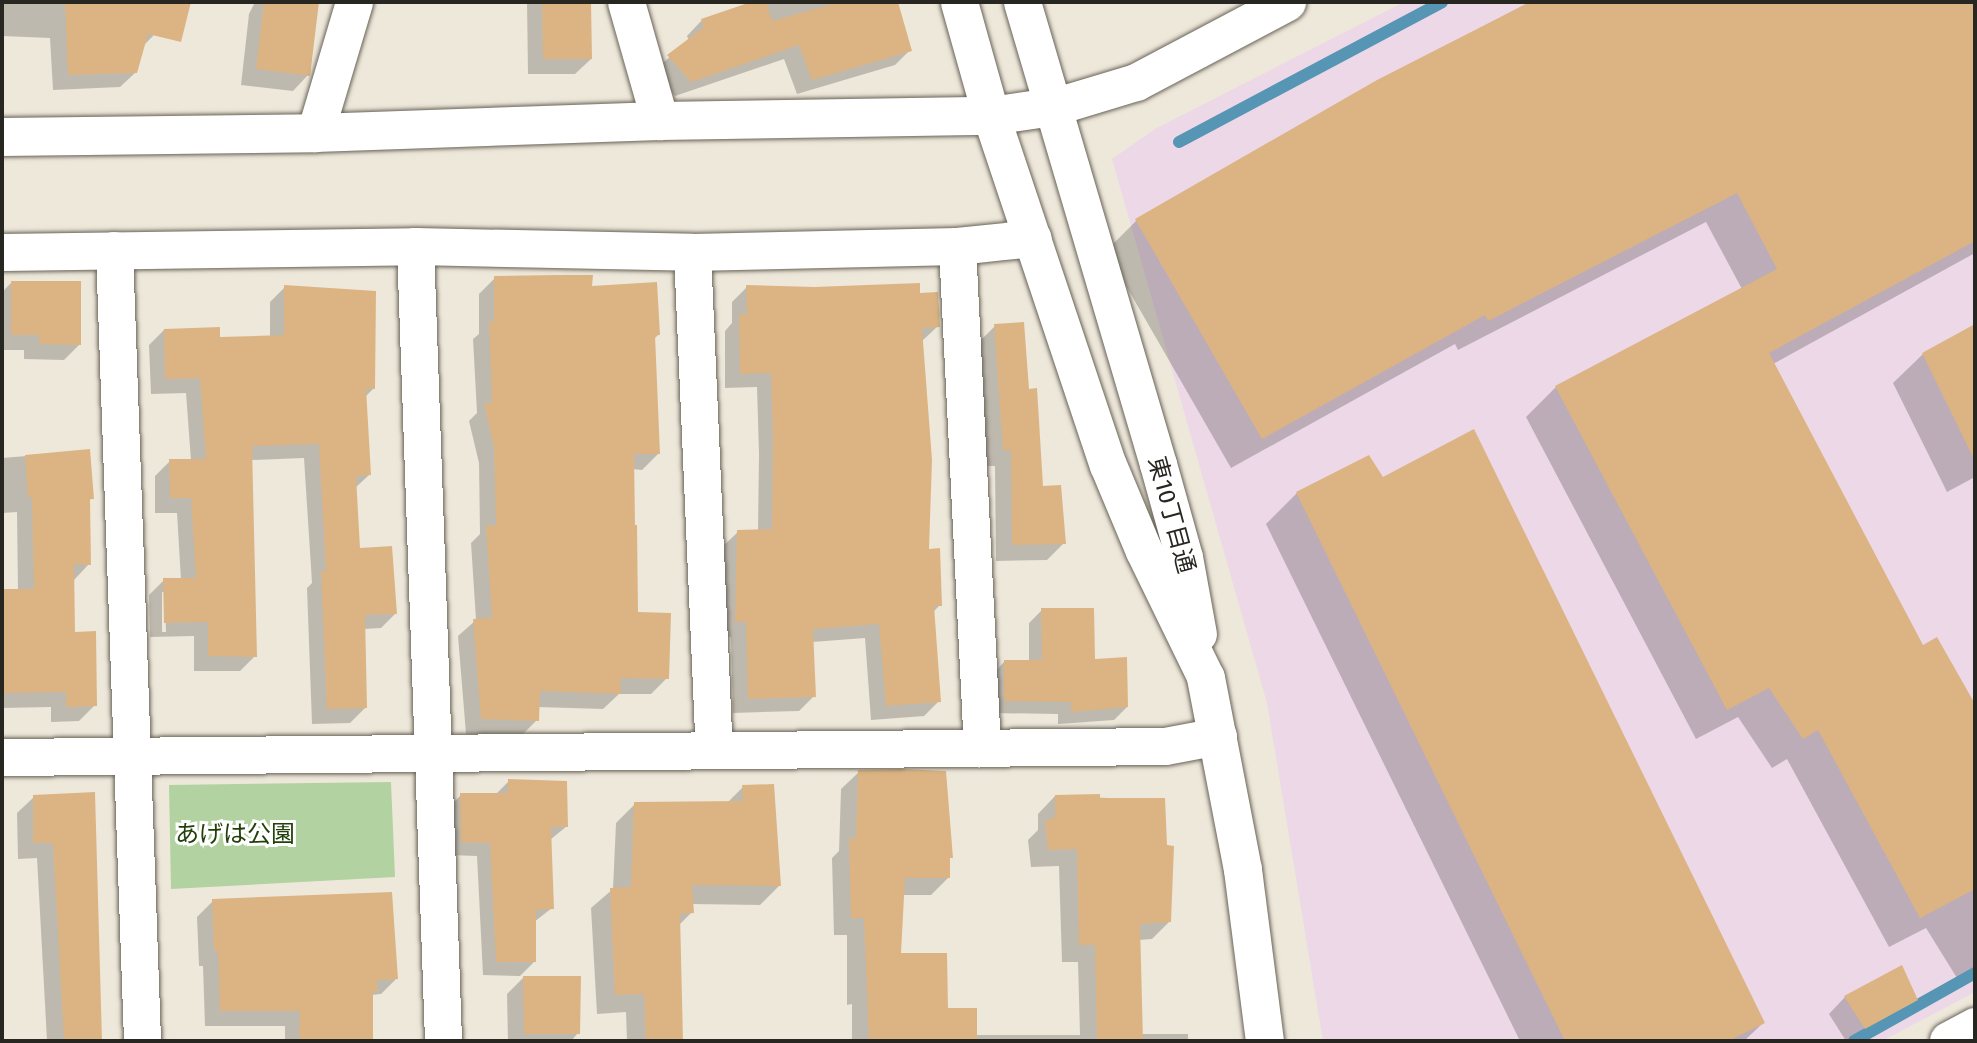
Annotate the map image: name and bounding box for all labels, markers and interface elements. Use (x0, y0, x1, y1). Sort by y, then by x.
street label: 東10丁目通 (1142, 453, 1200, 577)
park label: あげは公園 (175, 821, 295, 849)

